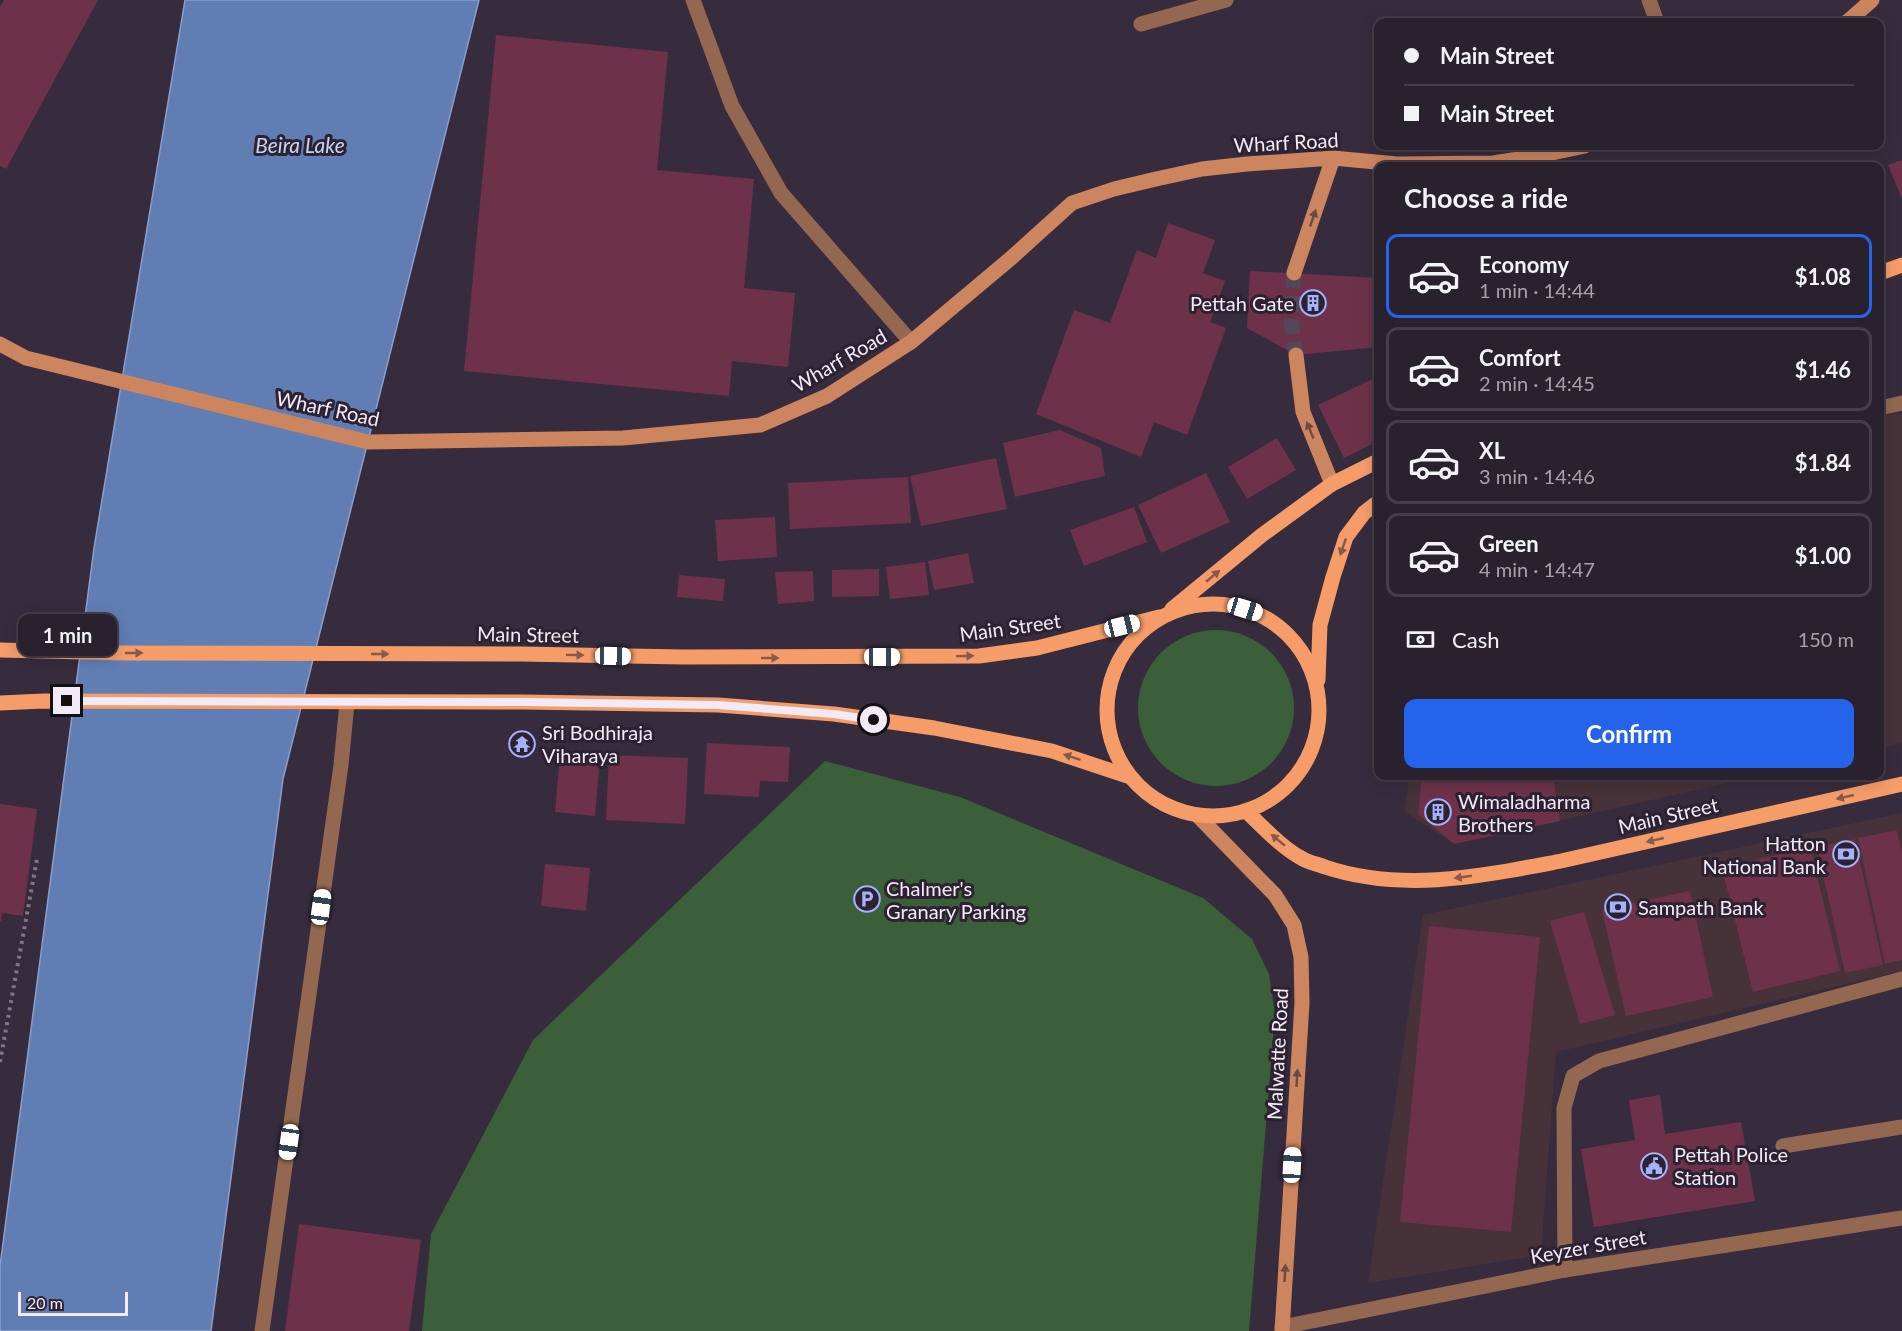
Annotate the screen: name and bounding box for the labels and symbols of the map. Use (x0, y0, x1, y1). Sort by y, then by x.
street label: Wharf Road (1233, 127, 1339, 157)
water label: Beira Lake (255, 132, 345, 157)
one-way arrow (1308, 209, 1318, 227)
building icon: Pettah Gate (1298, 288, 1328, 318)
place label: Pettah Gate (1190, 291, 1294, 315)
street label: Wharf Road (787, 323, 891, 397)
street label: Wharf Road (274, 385, 382, 431)
one-way arrow (1305, 420, 1315, 438)
one-way arrow (1338, 538, 1347, 556)
one-way arrow (1205, 569, 1221, 582)
car (1225, 595, 1265, 623)
street label: Main Street (958, 608, 1062, 646)
car (1102, 613, 1142, 639)
callout: 1 min (17, 614, 116, 656)
street label: Main Street (477, 621, 579, 647)
car (595, 647, 631, 665)
one-way arrow (125, 648, 144, 658)
car (864, 648, 900, 666)
one-way arrow (370, 649, 389, 659)
one-way arrow (565, 651, 584, 660)
one-way arrow (955, 651, 974, 661)
one-way arrow (760, 653, 779, 662)
route end (53, 687, 80, 714)
route start (860, 706, 887, 733)
place label: Sri Bodhiraja Viharaya (542, 720, 653, 767)
temple icon: Sri Bodhiraja Viharaya (507, 729, 537, 759)
one-way arrow (1063, 752, 1081, 761)
place label: Wimaladharma Brothers (1458, 789, 1590, 836)
street label: Main Street (1616, 792, 1720, 838)
one-way arrow (1835, 793, 1854, 802)
building icon: Wimaladharma Brothers (1423, 797, 1453, 827)
place label: Hatton National Bank (1703, 831, 1827, 878)
one-way arrow (1271, 834, 1286, 847)
one-way arrow (1645, 836, 1664, 845)
bank icon: Hatton National Bank (1831, 839, 1861, 869)
one-way arrow (1454, 872, 1473, 881)
place label: Chalmer's Granary Parking (886, 876, 1026, 923)
parking icon: Chalmer's Granary Parking (852, 884, 882, 914)
car (310, 888, 332, 926)
bank icon: Sampath Bank (1603, 892, 1633, 922)
place label: Sampath Bank (1638, 895, 1764, 919)
street label: Malwatte Road (1262, 987, 1292, 1121)
one-way arrow (1293, 1068, 1302, 1087)
car (278, 1123, 300, 1161)
place label: Pettah Police Station (1674, 1142, 1788, 1189)
car (1282, 1147, 1302, 1183)
public building icon: Pettah Police Station (1639, 1151, 1669, 1181)
street label: Keyzer Street (1528, 1224, 1648, 1268)
one-way arrow (1281, 1263, 1290, 1282)
scale bar (18, 1289, 128, 1316)

